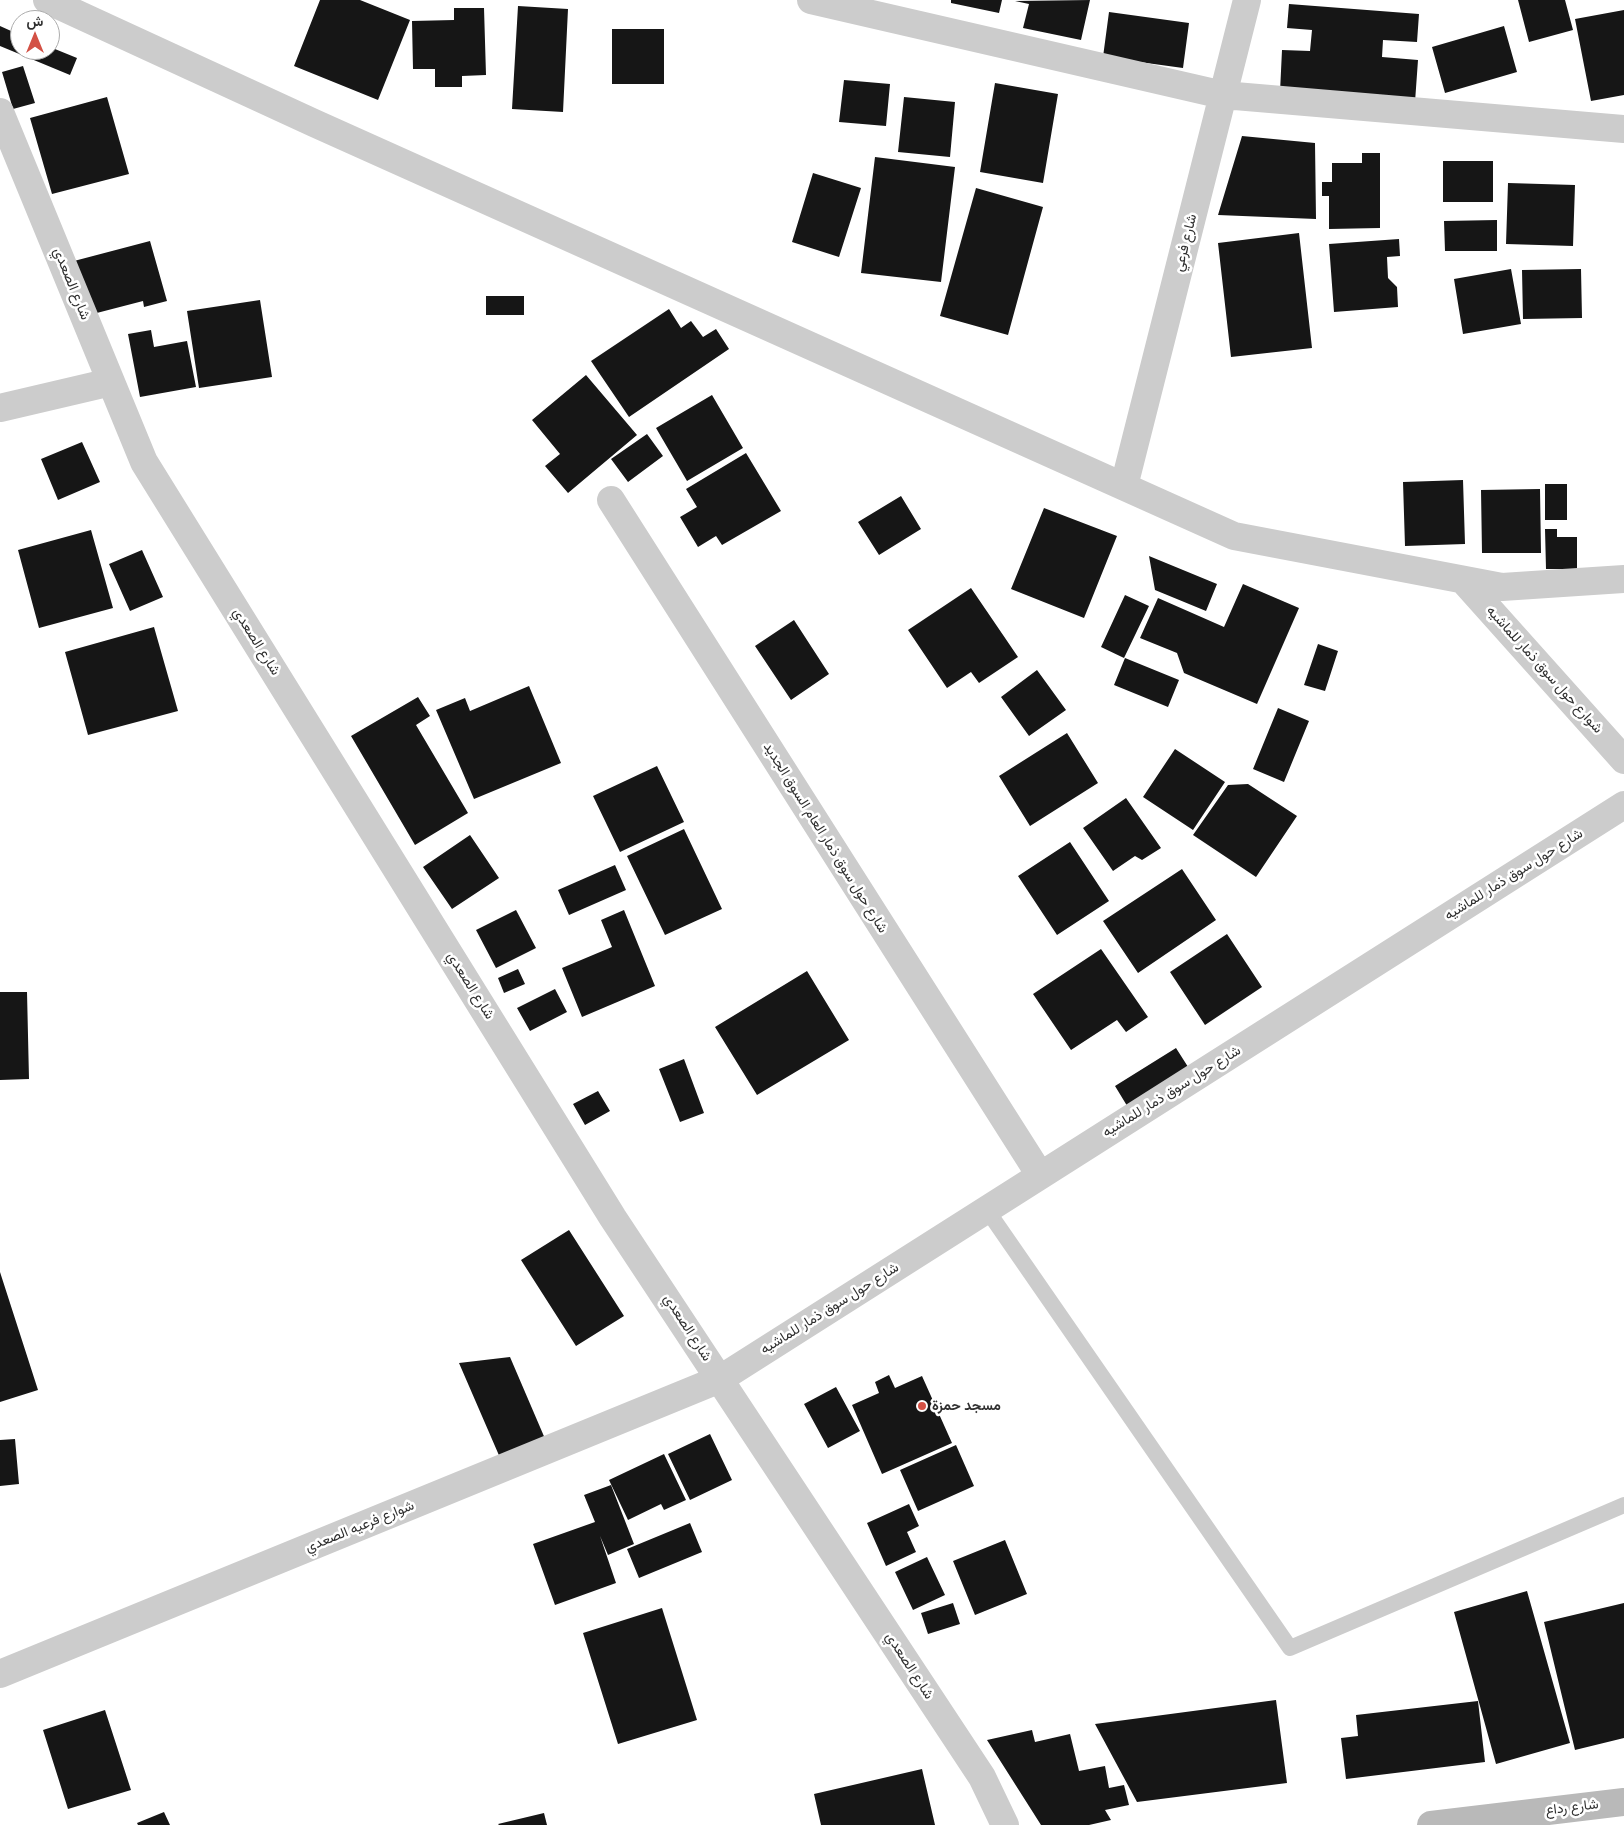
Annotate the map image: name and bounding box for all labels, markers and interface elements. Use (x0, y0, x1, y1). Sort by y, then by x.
north arrow (10, 10, 60, 60)
text: ش (27, 13, 43, 29)
street label: شارع فرعي (1171, 212, 1201, 274)
street label: شارع الصعدي (49, 245, 93, 323)
street label: شوارع حول سوق ذمار للماشيه (1482, 603, 1606, 737)
street label: شارع الصعدي (229, 605, 283, 679)
street label: شارع حول سوق ذمار العام السوق الجديد (759, 740, 891, 936)
street label: شارع حول سوق ذمار للماشيه (1442, 826, 1586, 924)
street label: شارع الصعدي (443, 949, 497, 1023)
street label: شارع حول سوق ذمار للماشيه (1100, 1043, 1244, 1141)
street label: شارع حول سوق ذمار للماشيه (758, 1260, 902, 1358)
street label: شارع الصعدي (659, 1291, 715, 1365)
place label: مسجد حمزة (932, 1398, 1001, 1414)
marker: مسجد حمزة (916, 1400, 928, 1412)
street label: شوارع فرعيه الصعدي (303, 1498, 417, 1556)
street label: شارع الصعدي (881, 1629, 937, 1703)
street label: شارع رداع (1545, 1796, 1599, 1820)

